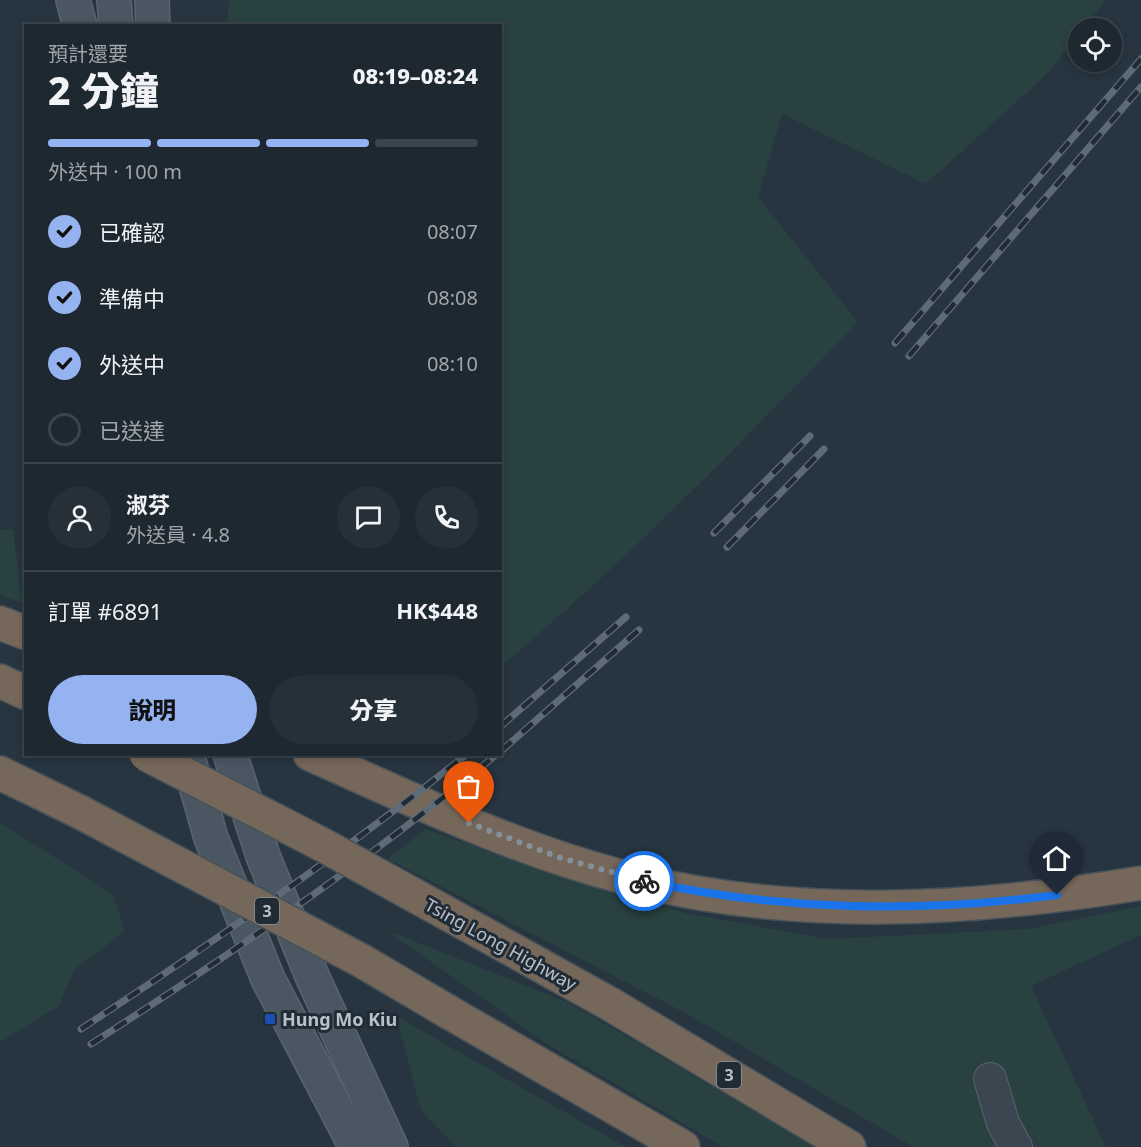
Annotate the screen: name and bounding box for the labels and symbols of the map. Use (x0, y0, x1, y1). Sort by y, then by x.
pin (443, 761, 494, 823)
pin (1031, 833, 1082, 895)
courier (614, 851, 674, 911)
street label: Tsing Long Highway (421, 892, 582, 996)
road number: 3 (255, 898, 279, 924)
place label: Hung Mo Kiu (282, 1007, 397, 1031)
marker: Hung Mo Kiu (263, 1012, 277, 1026)
road number: 3 (717, 1062, 741, 1088)

